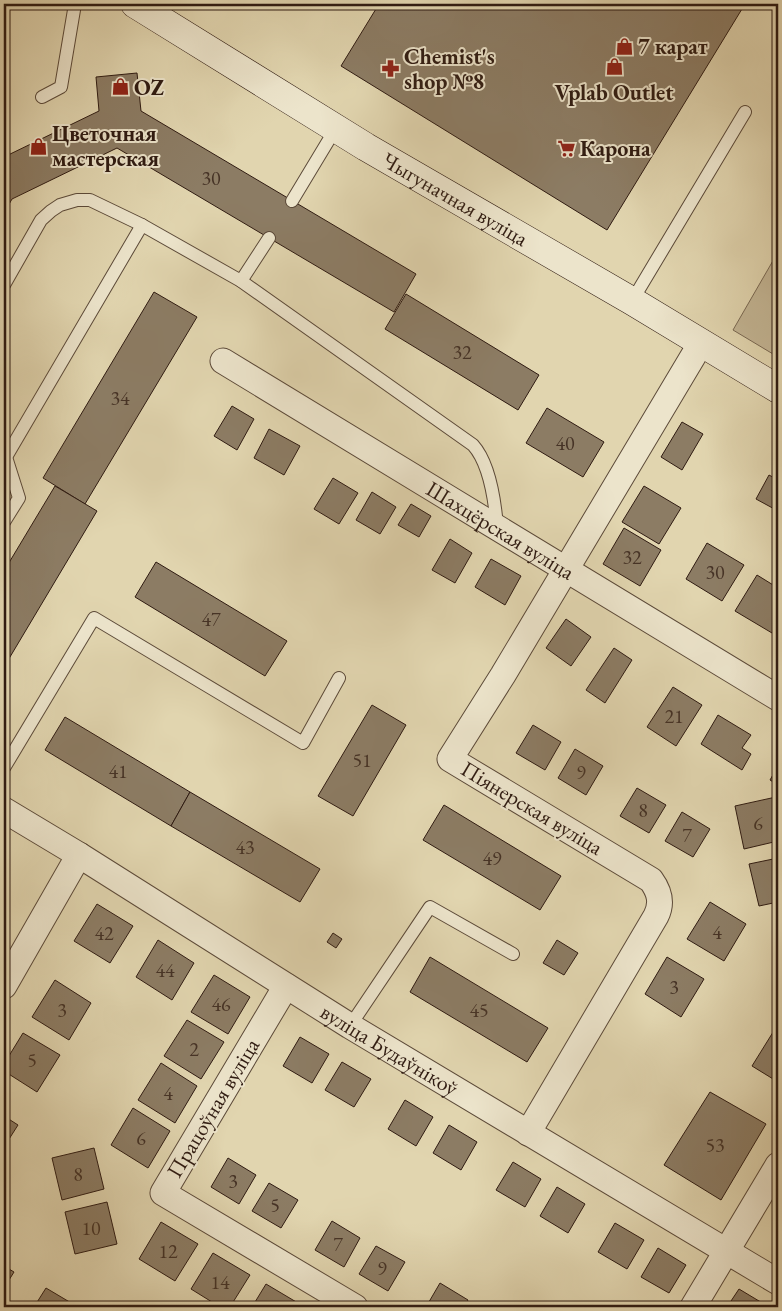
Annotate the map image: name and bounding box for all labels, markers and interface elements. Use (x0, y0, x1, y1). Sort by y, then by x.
place label: 7 карат (638, 32, 708, 61)
shop icon: 7 карат (614, 36, 634, 56)
place label: Сhemist's shop №8 (404, 42, 495, 96)
shop icon: Vplab Outlet (604, 57, 624, 77)
pharmacy icon: Сhemist's shop №8 (380, 59, 400, 79)
place label: OZ (134, 73, 164, 102)
shop icon: OZ (110, 77, 130, 97)
place label: Vplab Outlet (555, 78, 674, 107)
place label: Цветочная мастерская (52, 119, 159, 173)
place label: Карона (580, 134, 651, 163)
shop icon: Цветочная мастерская (28, 136, 48, 156)
supermarket icon: Карона (556, 138, 576, 158)
street label: Чыгуначная вуліца (377, 145, 534, 253)
house number: 30 (201, 165, 221, 191)
house number: 32 (452, 339, 472, 365)
house number: 34 (110, 385, 130, 411)
house number: 40 (555, 430, 575, 456)
street label: Шахцёрская вуліца (421, 474, 580, 586)
house number: 32 (622, 544, 642, 570)
house number: 30 (705, 559, 725, 585)
house number: 47 (201, 606, 221, 632)
house number: 21 (664, 703, 684, 729)
house number: 51 (352, 747, 372, 773)
street label: Піянерская вуліца (456, 754, 609, 862)
house number: 41 (108, 758, 128, 784)
house number: 9 (576, 759, 586, 785)
house number: 8 (638, 797, 648, 823)
house number: 6 (753, 810, 763, 836)
house number: 7 (682, 822, 692, 848)
house number: 43 (235, 834, 255, 860)
house number: 49 (482, 845, 502, 871)
house number: 4 (712, 919, 722, 945)
house number: 42 (94, 920, 114, 946)
house number: 44 (155, 957, 175, 983)
house number: 3 (669, 974, 679, 1000)
house number: 46 (211, 991, 231, 1017)
house number: 3 (57, 997, 67, 1023)
street label: вуліца Будаўнікоў (315, 997, 464, 1102)
house number: 45 (469, 997, 489, 1023)
street label: Працоўная вуліца (160, 1033, 266, 1183)
house number: 2 (189, 1036, 199, 1062)
house number: 5 (27, 1047, 37, 1073)
house number: 4 (163, 1080, 173, 1106)
house number: 6 (136, 1125, 146, 1151)
house number: 53 (705, 1132, 725, 1158)
house number: 8 (73, 1161, 83, 1187)
house number: 3 (228, 1168, 238, 1194)
house number: 5 (270, 1192, 280, 1218)
house number: 10 (81, 1215, 101, 1241)
house number: 7 (333, 1231, 343, 1257)
house number: 12 (158, 1238, 178, 1264)
house number: 9 (377, 1255, 387, 1281)
house number: 14 (210, 1269, 230, 1295)

